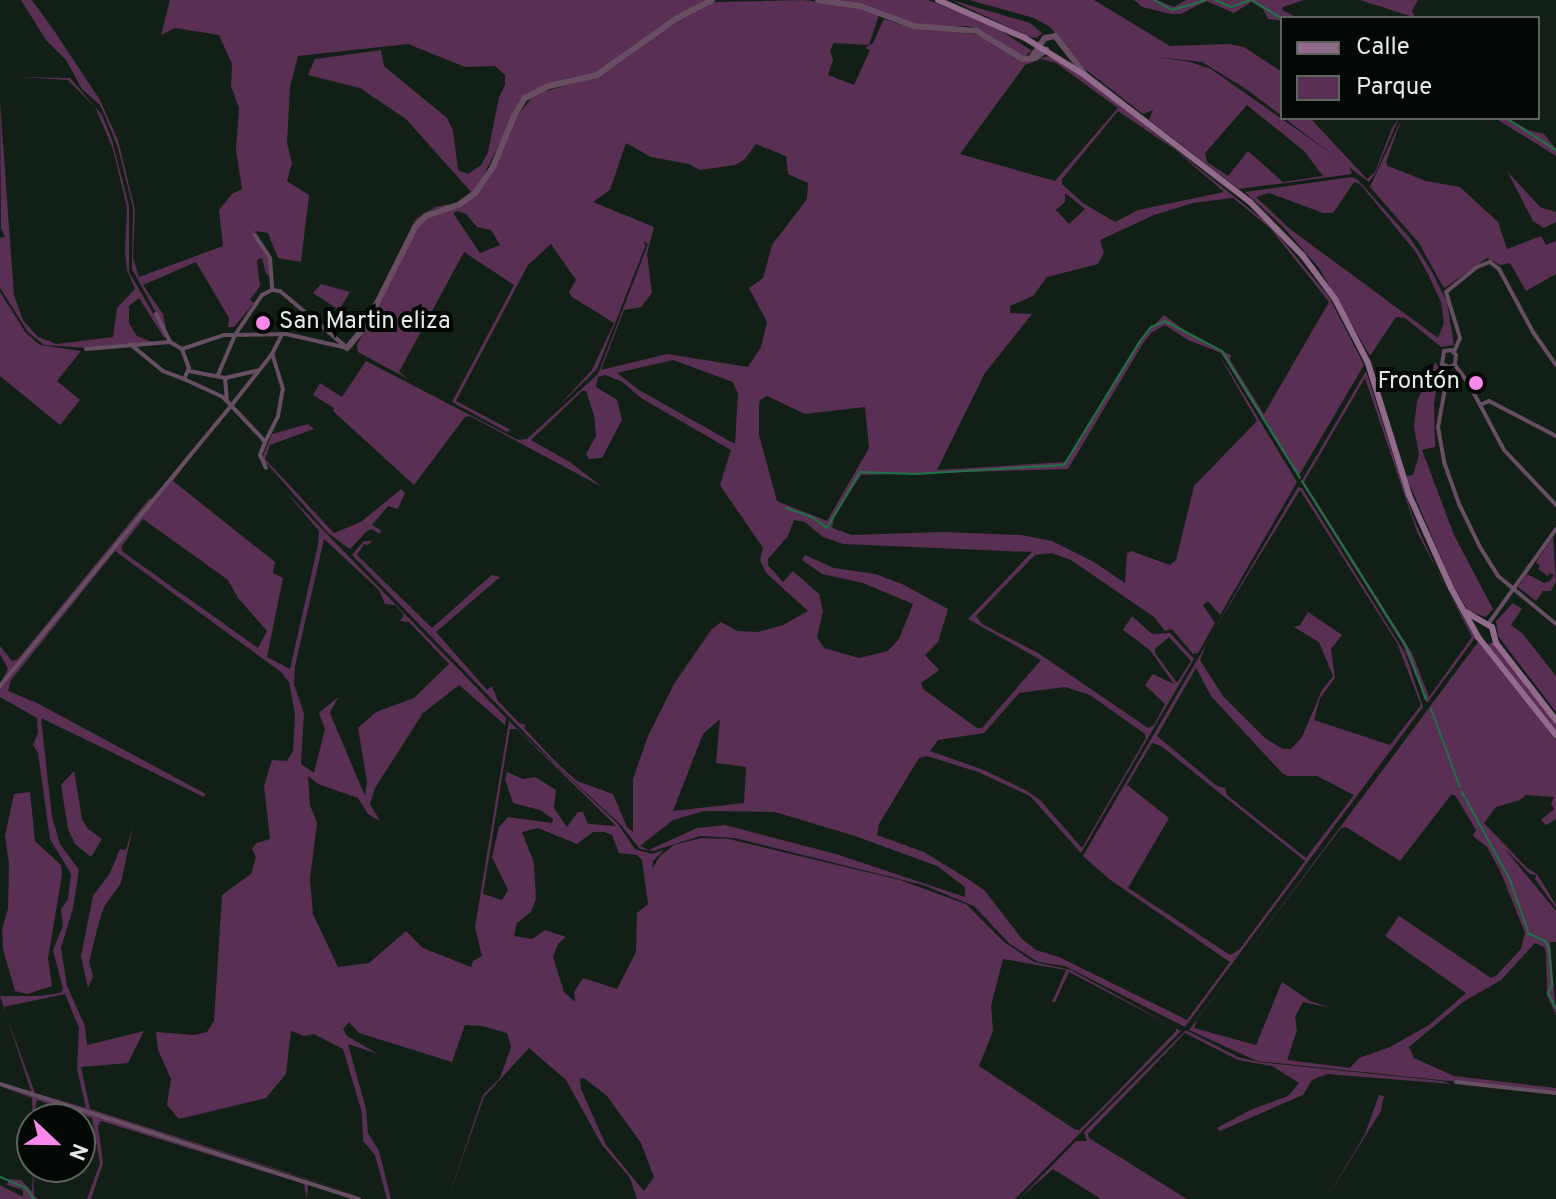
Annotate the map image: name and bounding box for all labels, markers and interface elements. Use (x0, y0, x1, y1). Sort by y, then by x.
legend (1280, 16, 1540, 120)
text: Calle (1356, 33, 1410, 63)
text: Parque (1356, 73, 1432, 103)
place label: San Martin eliza (279, 309, 451, 337)
marker: San Martin eliza (254, 314, 272, 332)
place label: Frontón (1377, 369, 1460, 397)
marker: Frontón (1467, 374, 1485, 392)
north arrow (16, 1103, 96, 1183)
text: N (61, 1139, 92, 1164)

